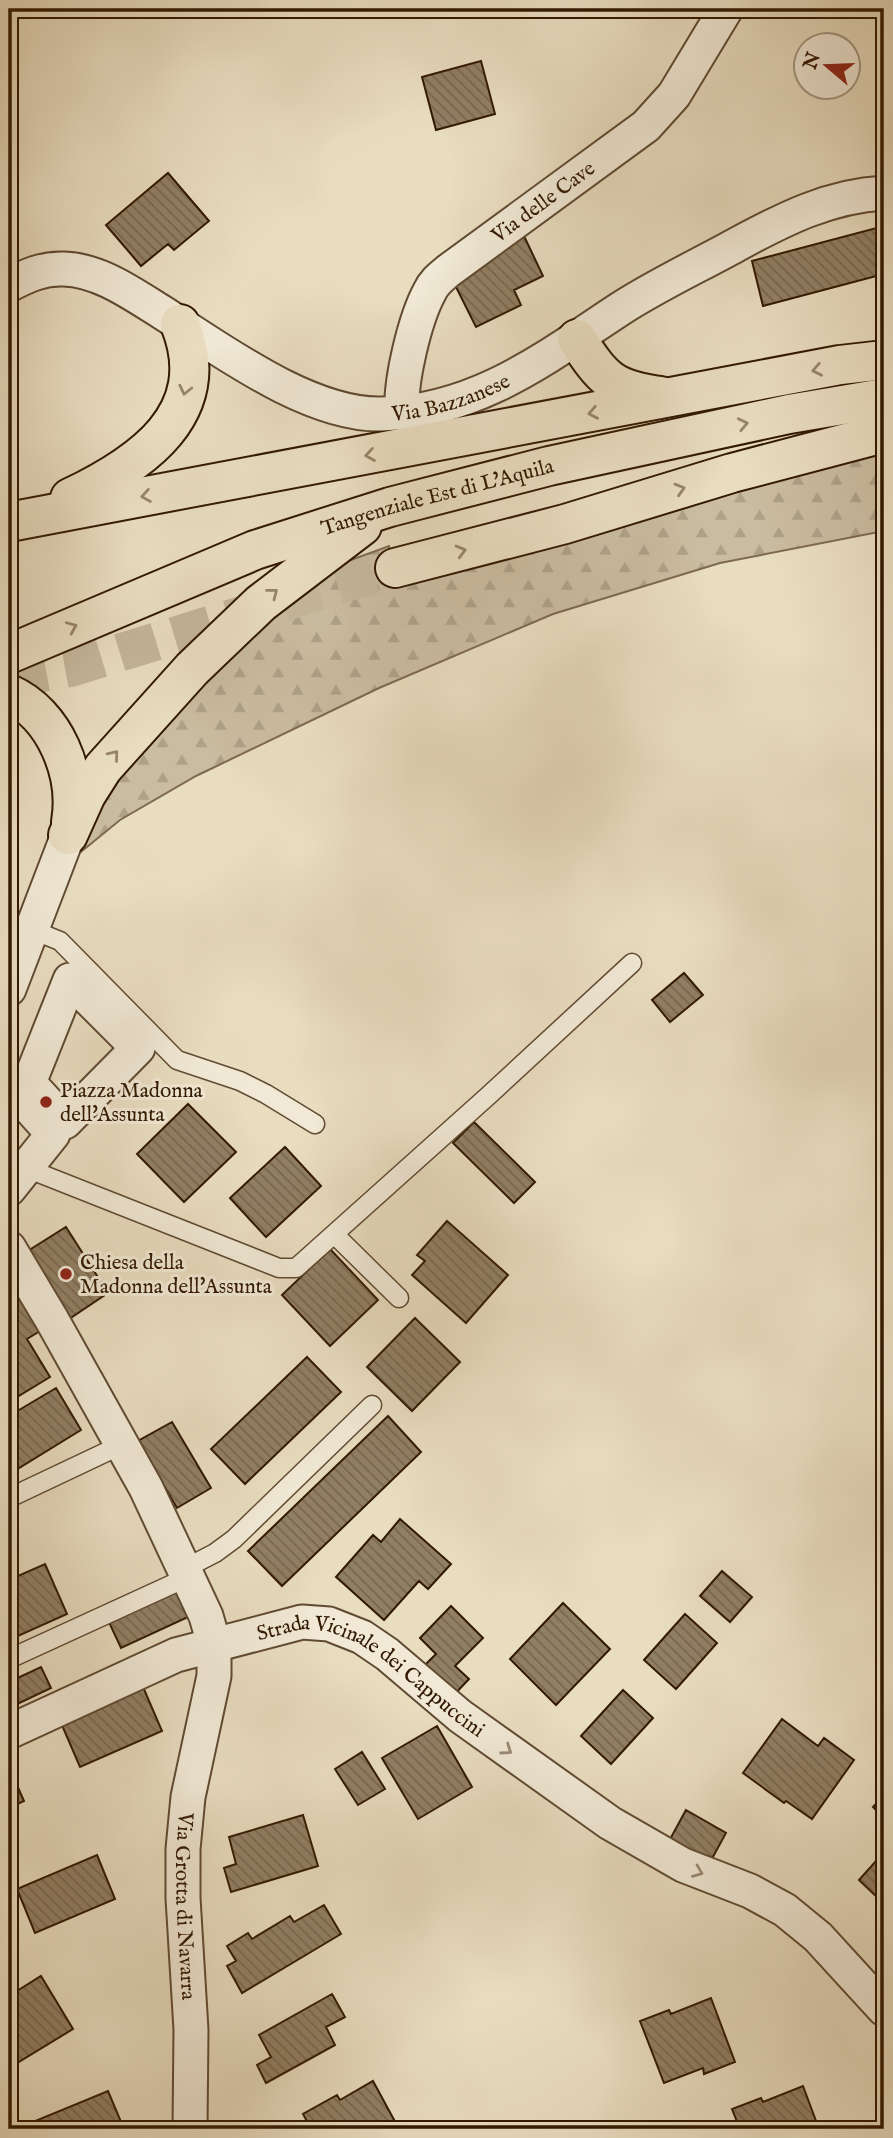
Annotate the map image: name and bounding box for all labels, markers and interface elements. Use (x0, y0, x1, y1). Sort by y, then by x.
north arrow (792, 32, 862, 102)
text: N (798, 49, 827, 74)
street label: Via delle Cave (486, 155, 601, 250)
one-way arrow (811, 361, 823, 376)
street label: Via Bazzanese (390, 368, 515, 429)
one-way arrow (179, 384, 194, 396)
one-way arrow (587, 405, 599, 420)
one-way arrow (737, 418, 749, 433)
one-way arrow (364, 446, 376, 461)
street label: Tangenziale Est di L'Aquila (318, 453, 558, 543)
one-way arrow (673, 482, 685, 497)
one-way arrow (140, 488, 152, 503)
one-way arrow (455, 545, 467, 559)
one-way arrow (265, 589, 278, 601)
one-way arrow (65, 622, 77, 636)
one-way arrow (106, 750, 118, 763)
place label: Piazza Madonna dell'Assunta (60, 1078, 204, 1129)
marker: Piazza Madonna dell'Assunta (38, 1094, 54, 1110)
place label: Chiesa della Madonna dell'Assunta (80, 1250, 273, 1301)
marker: Chiesa della Madonna dell'Assunta (58, 1266, 74, 1282)
street label: Strada Vicinale dei Cappuccini (254, 1610, 490, 1744)
one-way arrow (499, 1742, 512, 1754)
street label: Via Grotta di Navarra (168, 1810, 201, 2002)
one-way arrow (692, 1863, 704, 1877)

